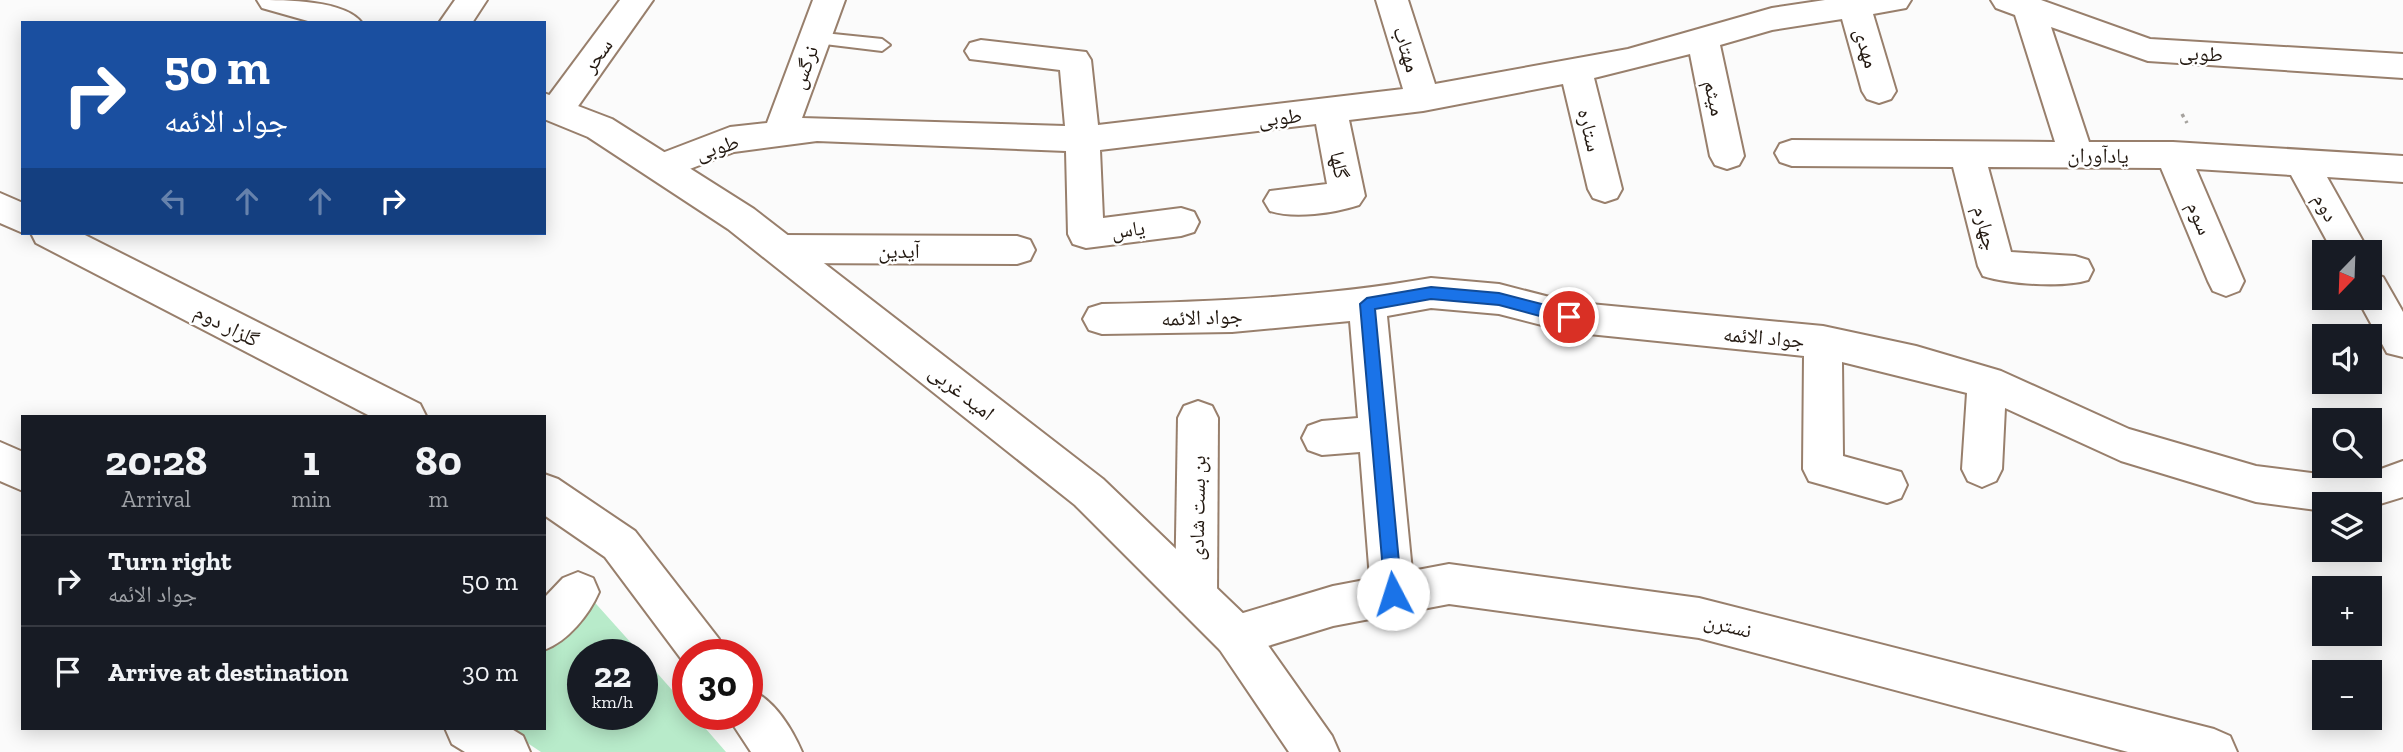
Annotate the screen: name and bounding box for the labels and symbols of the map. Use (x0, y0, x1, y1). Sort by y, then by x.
street label: مهتاب (1388, 23, 1426, 75)
street label: مهدی (1849, 25, 1885, 71)
street label: سحر (576, 33, 618, 78)
street label: طوبی (2178, 39, 2224, 68)
street label: نرگس (785, 42, 824, 92)
street label: میثم (1697, 78, 1731, 119)
street label: طوبی (1257, 102, 1303, 133)
street label: ستاره (1573, 106, 1607, 154)
street label: طوبی (692, 129, 742, 166)
street label: یادآوران (2067, 142, 2129, 168)
street label: گلها (1325, 149, 1355, 181)
street label: دوم (2306, 188, 2344, 227)
street label: سوم (2180, 198, 2218, 239)
street label: چهارم (1966, 203, 2004, 253)
street label: یاس (1110, 215, 1146, 244)
street label: آیدین (878, 238, 920, 264)
north arrow (2312, 240, 2382, 310)
pin (1539, 287, 1599, 347)
street label: گلزار دوم (190, 298, 264, 354)
street label: جواد الائمه (1161, 303, 1243, 331)
street label: جواد الائمه (1722, 321, 1806, 353)
street label: امید غربی (924, 359, 1000, 426)
street label: بن بست شادی (1184, 455, 1211, 561)
position arrow (1356, 557, 1430, 631)
street label: نسترن (1702, 607, 1754, 643)
speed limit sign: 30 (672, 639, 763, 730)

